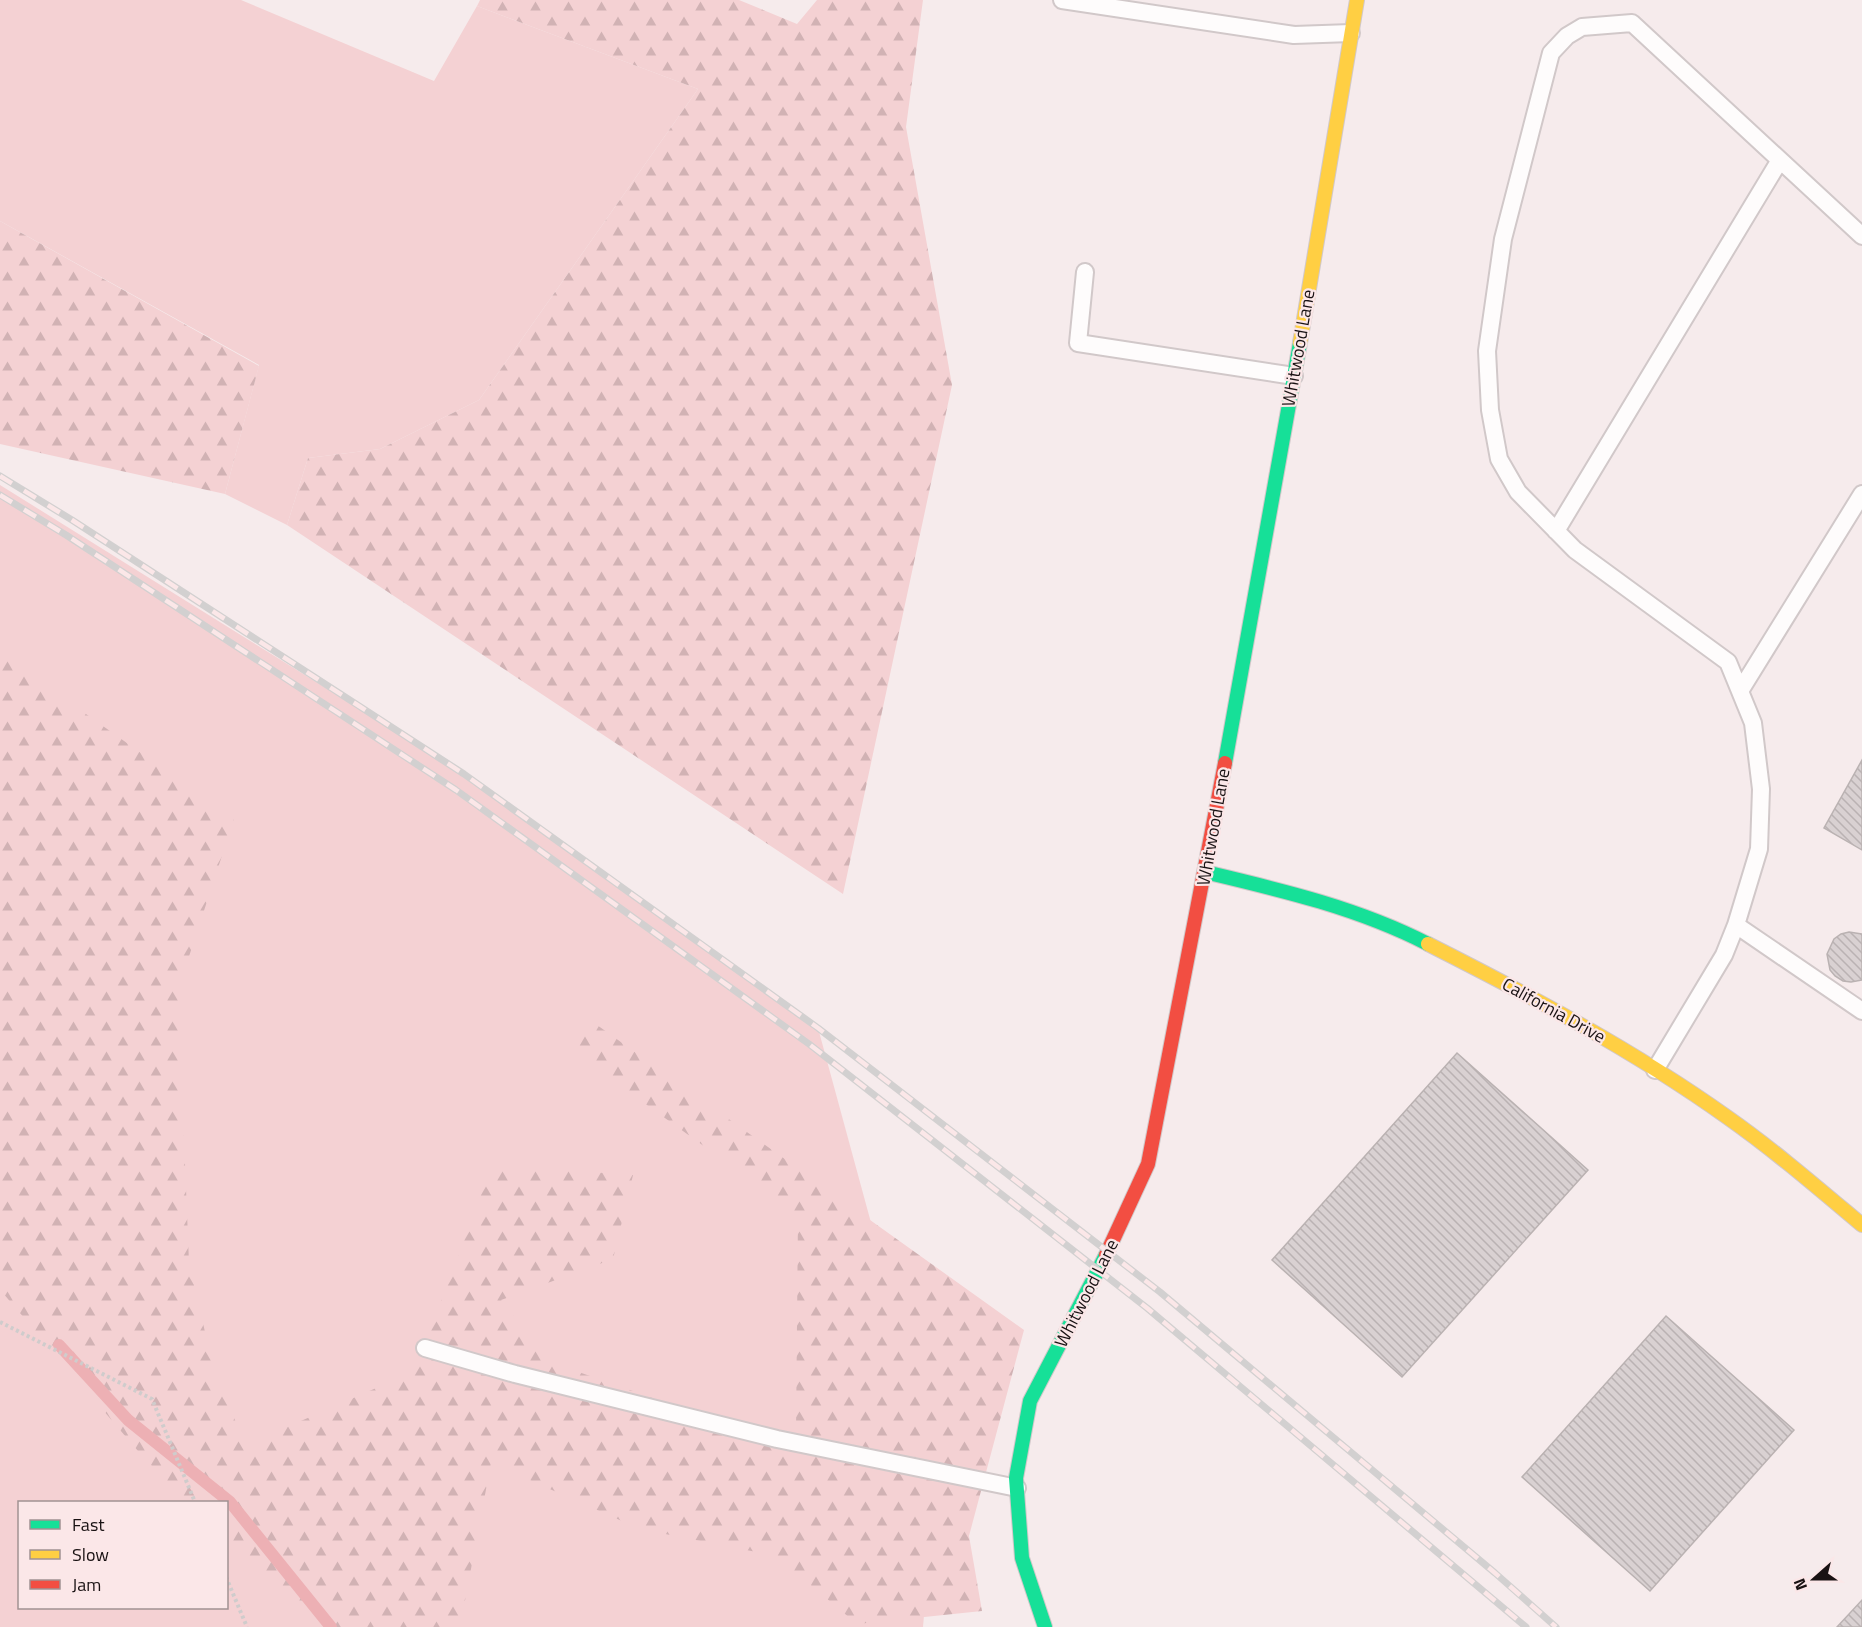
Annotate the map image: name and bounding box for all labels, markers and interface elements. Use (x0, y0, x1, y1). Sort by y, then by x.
street label: Whitwood Lane (1274, 287, 1322, 409)
street label: Whitwood Lane (1189, 766, 1237, 888)
street label: California Drive (1497, 970, 1611, 1050)
street label: Whitwood Lane (1047, 1234, 1125, 1352)
legend (18, 1501, 228, 1609)
text: Fast (72, 1511, 105, 1538)
text: Slow (72, 1541, 109, 1568)
north arrow (1784, 1549, 1844, 1609)
text: Jam (72, 1571, 101, 1598)
text: N (1787, 1575, 1813, 1594)

